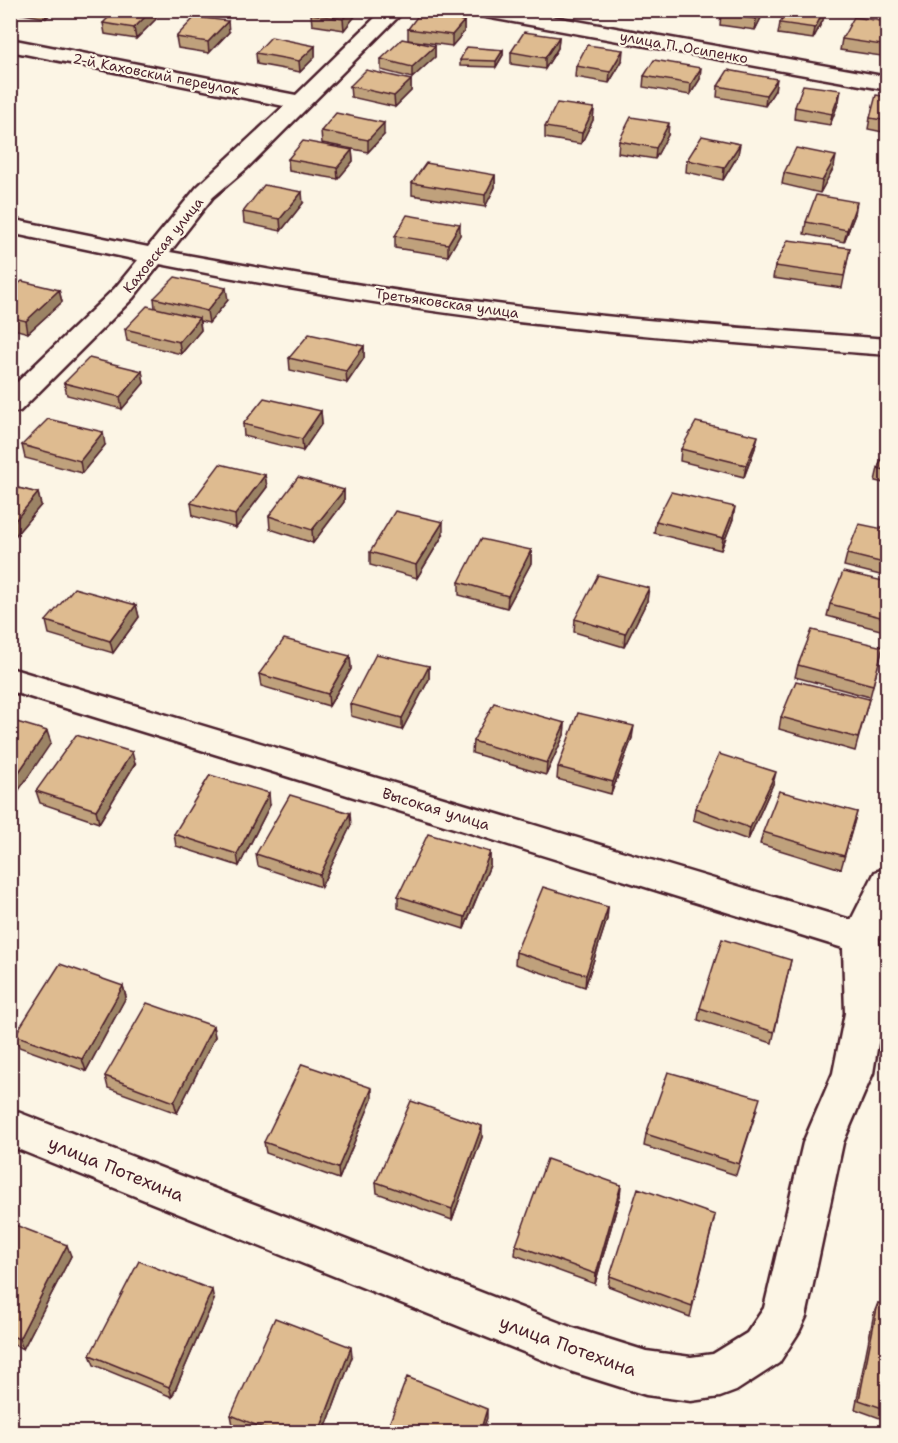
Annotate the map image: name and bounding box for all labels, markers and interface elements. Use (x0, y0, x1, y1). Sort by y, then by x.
street label: улица П. Осипенко (618, 27, 750, 67)
street label: 2-й Каховский переулок (71, 49, 241, 99)
street label: Каховская улица (119, 193, 207, 297)
street label: Третьяковская улица (374, 284, 520, 322)
street label: Высокая улица (380, 783, 493, 835)
street label: улица Потехина (45, 1131, 187, 1207)
street label: улица Потехина (496, 1310, 640, 1382)

